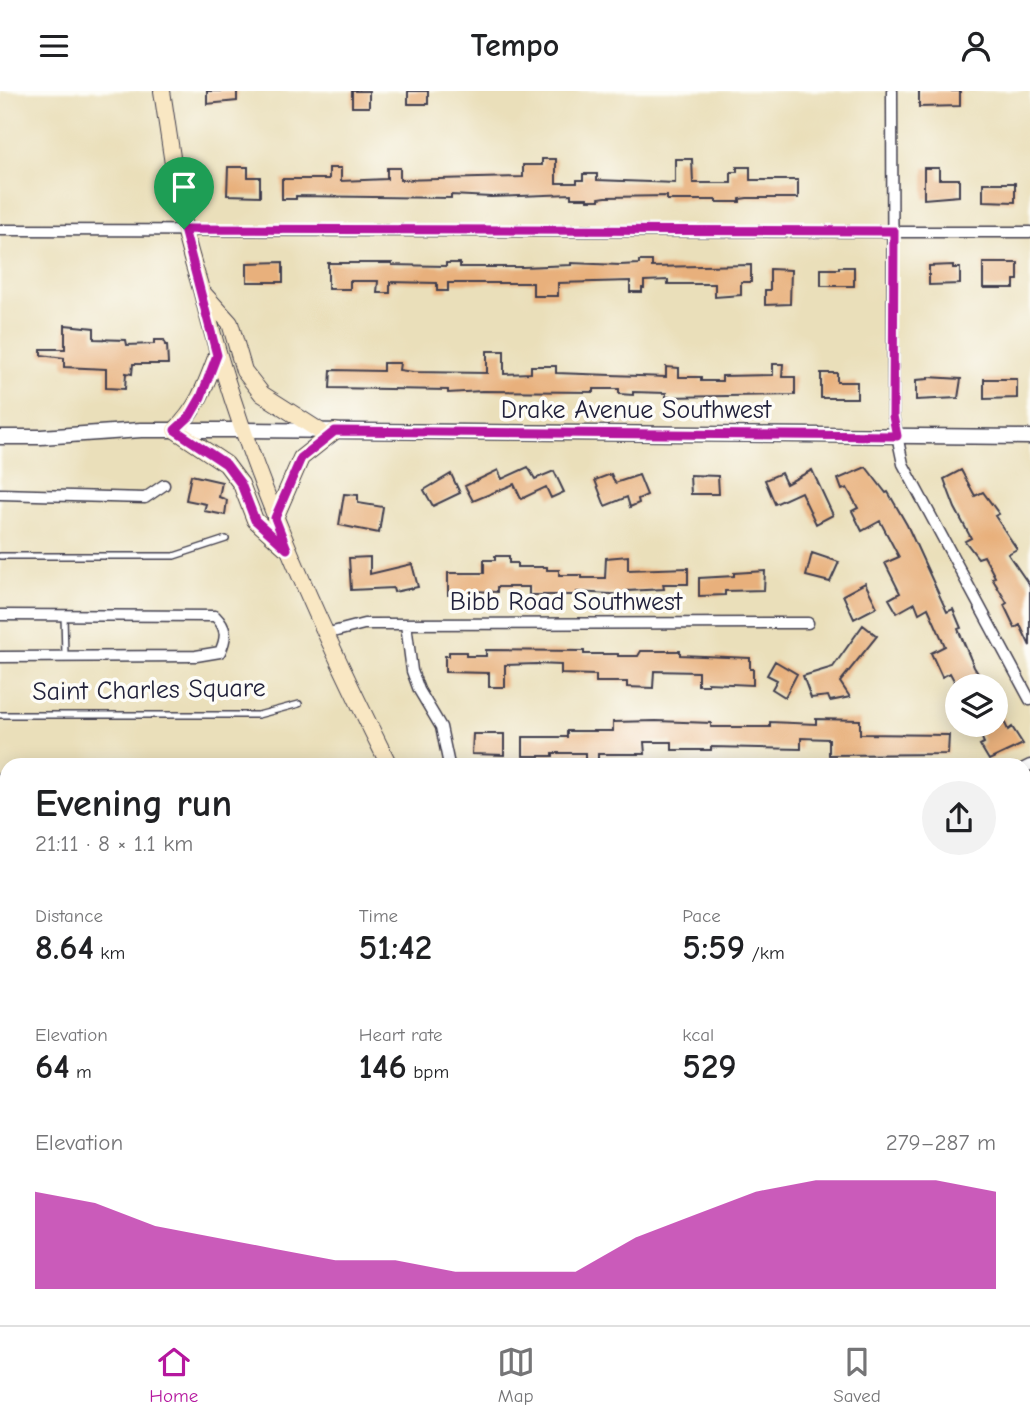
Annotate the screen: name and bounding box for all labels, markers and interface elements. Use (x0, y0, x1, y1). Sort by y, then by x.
icon: menu (35, 27, 73, 65)
text: Tempo (471, 27, 559, 64)
icon: person (957, 27, 995, 65)
pin (154, 157, 214, 229)
icon: arrive (165, 168, 203, 206)
street label: Drake Avenue Southwest (501, 395, 773, 425)
street label: Bibb Road Southwest (450, 587, 684, 617)
street label: Saint Charles Square (32, 673, 266, 707)
map controls (945, 674, 1008, 737)
button: layers (945, 674, 1008, 737)
button: share (922, 781, 996, 855)
text: Evening run (35, 782, 232, 826)
text: 21:11 · 8 × 1.1 km (35, 830, 193, 857)
text: Distance (35, 905, 103, 927)
text: Time (359, 905, 398, 927)
text: Pace (682, 905, 721, 927)
text: 8.64 (35, 927, 94, 968)
text: 51:42 (359, 927, 432, 968)
text: 5:59 (682, 927, 745, 968)
text: km (94, 942, 125, 964)
text: /km (745, 942, 785, 964)
text: Elevation (35, 1024, 108, 1046)
text: Heart rate (359, 1024, 442, 1046)
text: kcal (682, 1024, 714, 1046)
text: 64 (35, 1046, 70, 1087)
text: 146 (359, 1046, 407, 1087)
text: 529 (682, 1046, 737, 1087)
text: m (70, 1061, 92, 1083)
text: bpm (407, 1061, 449, 1083)
text: Elevation (35, 1129, 123, 1156)
text: 279–287 m (886, 1129, 996, 1156)
tab: Home (149, 1343, 198, 1407)
tab: Map (497, 1343, 535, 1407)
tab: Saved (833, 1343, 881, 1407)

